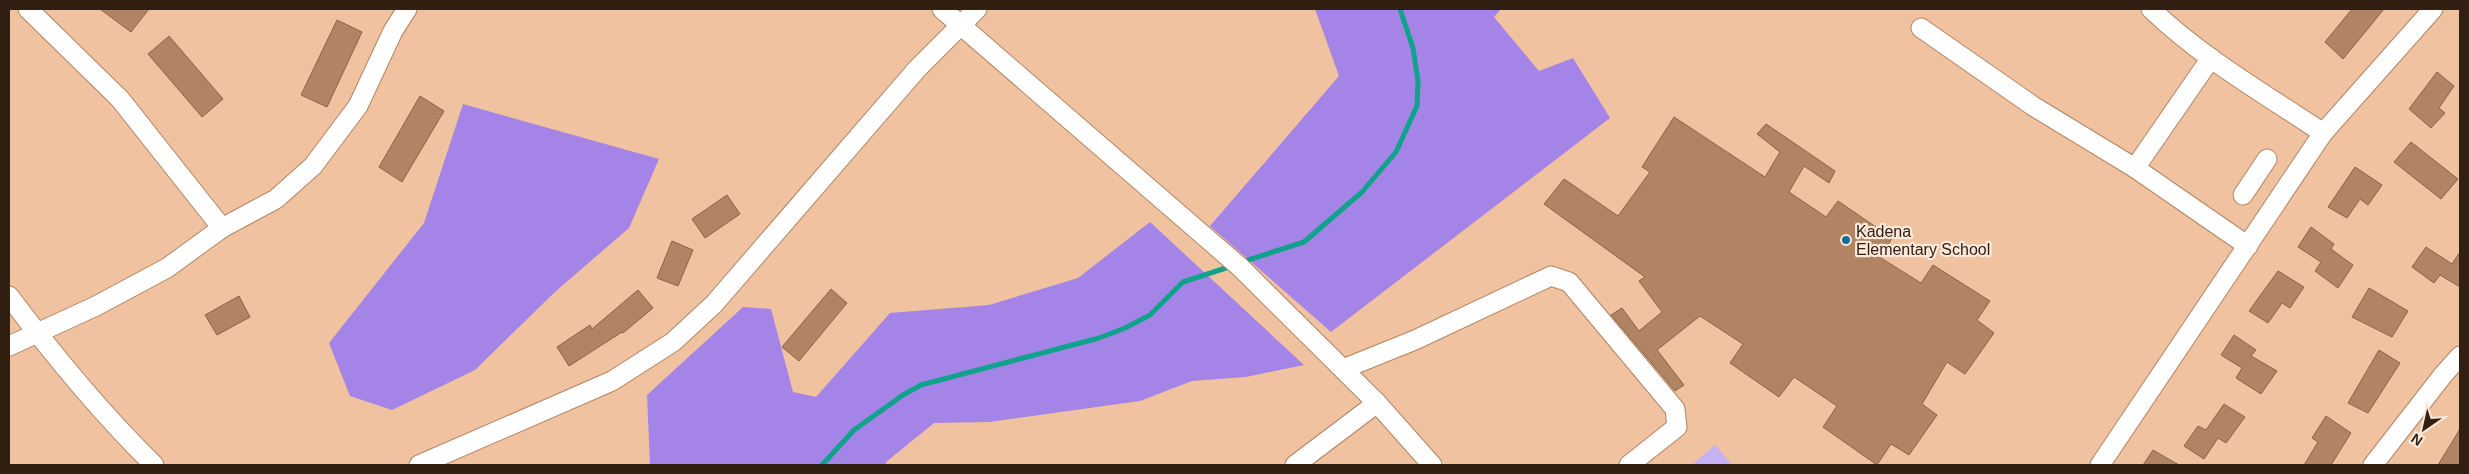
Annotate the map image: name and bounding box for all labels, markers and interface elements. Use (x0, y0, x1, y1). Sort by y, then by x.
place label: Kadena Elementary School (1856, 223, 1990, 258)
marker: Kadena Elementary School (1840, 234, 1852, 246)
north arrow (2399, 404, 2449, 454)
text: N (2408, 430, 2425, 449)

